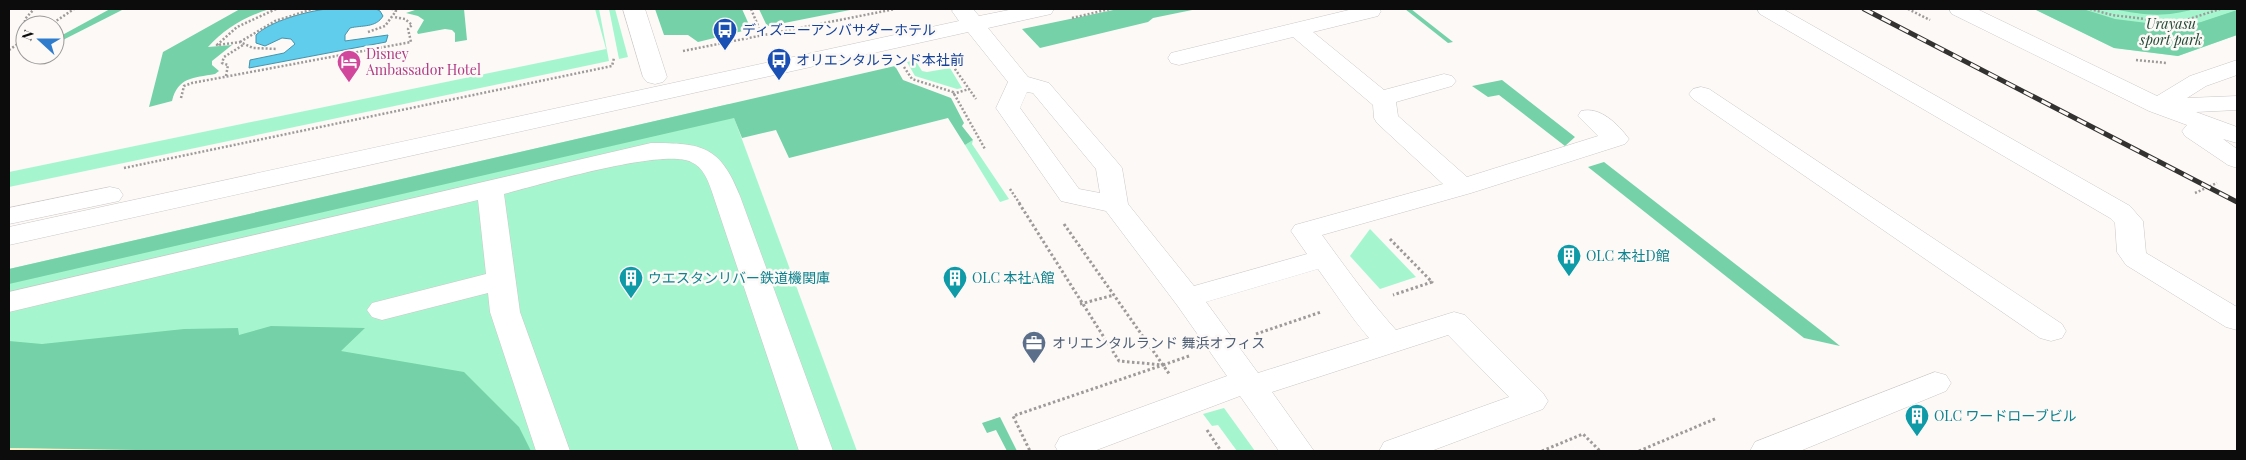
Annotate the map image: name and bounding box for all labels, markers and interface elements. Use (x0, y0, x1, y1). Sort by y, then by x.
park label: Urayasu sport park (2139, 14, 2202, 49)
north arrow (15, 15, 65, 65)
bus stop icon: ディズニーアンバサダーホテル (712, 17, 738, 51)
place label: ディズニーアンバサダーホテル (742, 20, 936, 39)
text: N (17, 27, 38, 43)
place label: Disney Ambassador Hotel (365, 44, 481, 79)
bus stop icon: オリエンタルランド本社前 (766, 47, 792, 81)
hotel icon: Disney Ambassador Hotel (336, 49, 362, 83)
place label: オリエンタルランド本社前 (796, 50, 964, 69)
building icon: OLC 本社D館 (1556, 243, 1582, 277)
place label: OLC 本社D館 (1586, 246, 1670, 265)
building icon: ウエスタンリバー鉄道機関庫 (618, 265, 644, 299)
building icon: OLC 本社A館 (942, 265, 968, 299)
place label: ウエスタンリバー鉄道機関庫 (648, 268, 830, 287)
place label: OLC 本社A館 (972, 268, 1054, 287)
office icon: オリエンタルランド 舞浜オフィス (1021, 330, 1047, 364)
place label: オリエンタルランド 舞浜オフィス (1052, 333, 1265, 352)
building icon: OLC ワードローブビル (1904, 403, 1930, 437)
place label: OLC ワードローブビル (1934, 406, 2077, 425)

